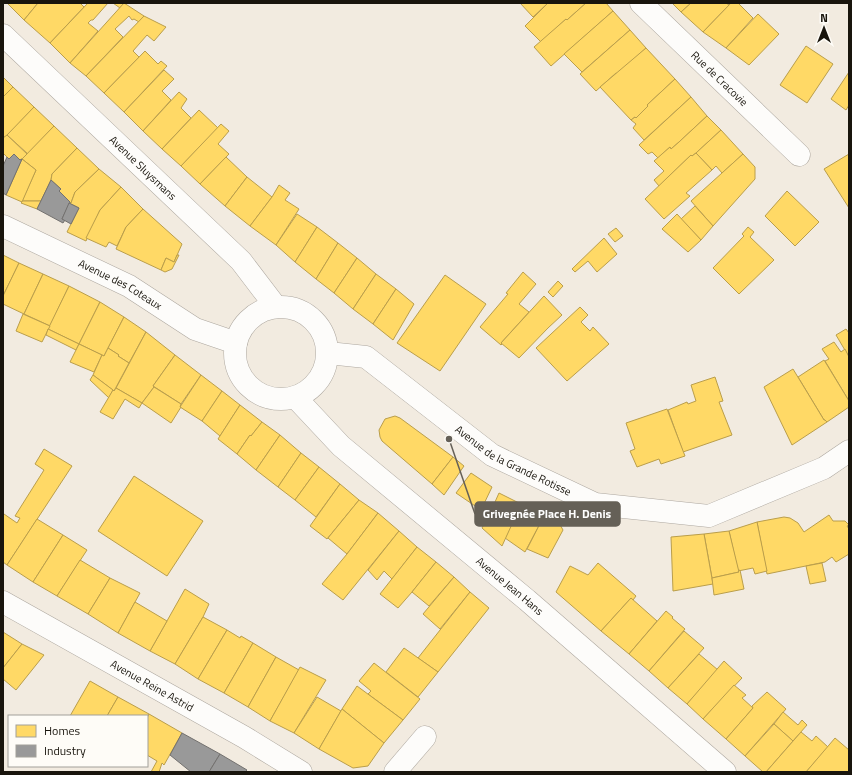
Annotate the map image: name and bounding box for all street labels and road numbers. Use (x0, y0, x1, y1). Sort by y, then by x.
street label: Rue de Cracovie (688, 47, 752, 110)
street label: Avenue Sluysmans (106, 132, 180, 204)
street label: Avenue des Coteaux (76, 255, 165, 313)
street label: Avenue de la Grande Rotisse (452, 421, 574, 500)
street label: Avenue Jean Hans (473, 553, 547, 619)
street label: Avenue Reine Astrid (108, 656, 197, 715)

